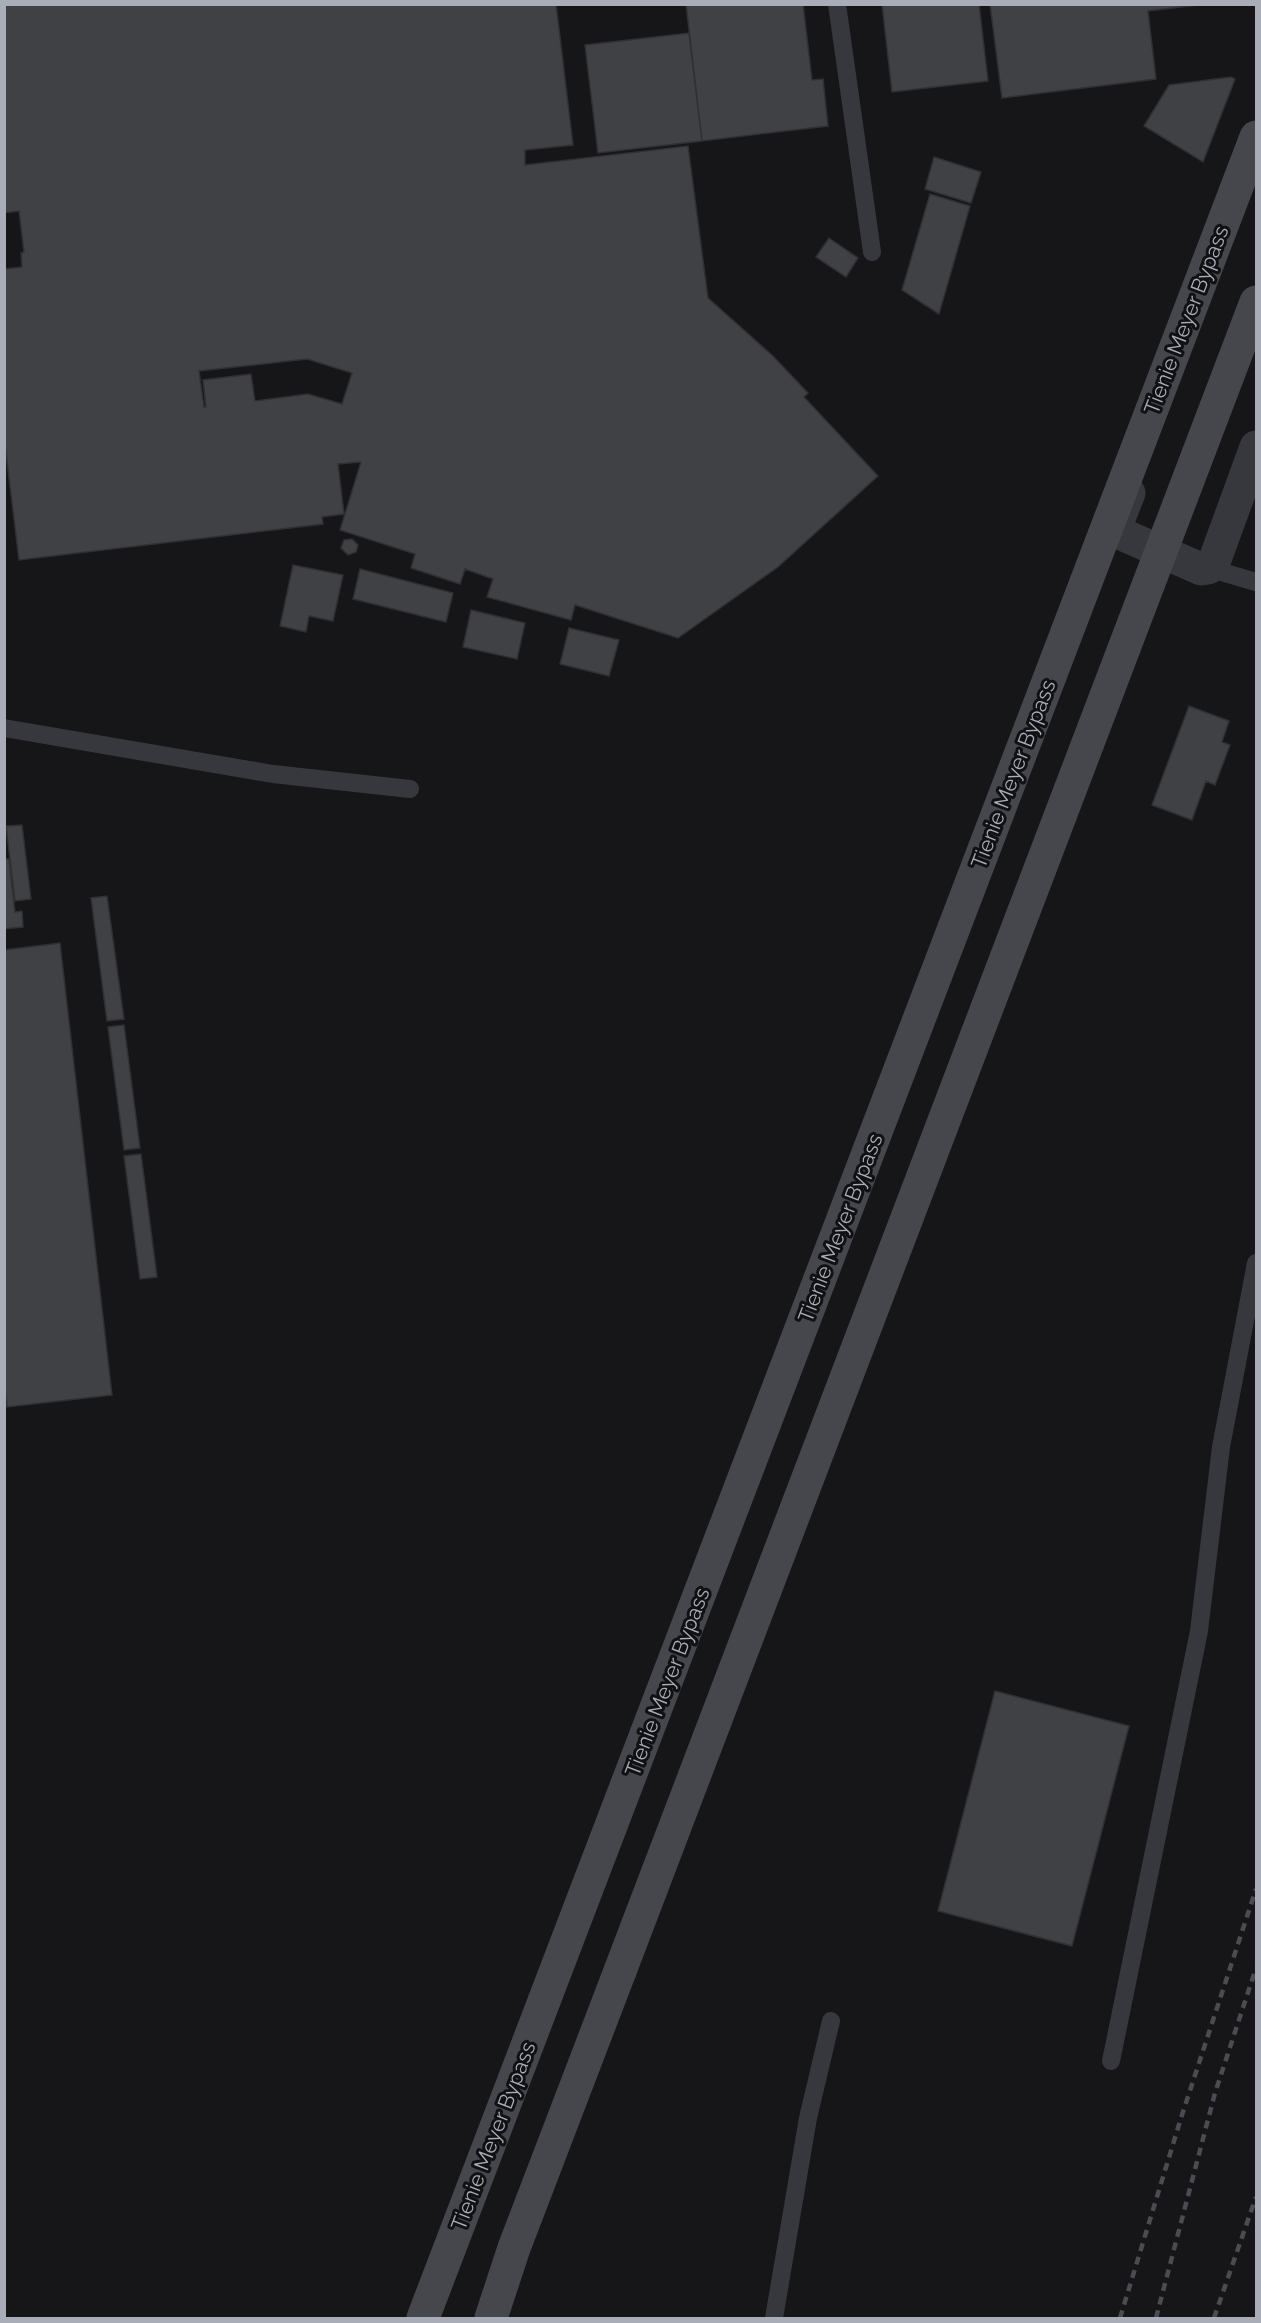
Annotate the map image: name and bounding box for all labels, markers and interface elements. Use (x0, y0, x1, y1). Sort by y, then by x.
street label: Tienie Meyer Bypass (1139, 222, 1233, 418)
street label: Tienie Meyer Bypass (966, 676, 1060, 872)
street label: Tienie Meyer Bypass (793, 1130, 887, 1326)
street label: Tienie Meyer Bypass (620, 1584, 714, 1780)
street label: Tienie Meyer Bypass (446, 2038, 540, 2234)

